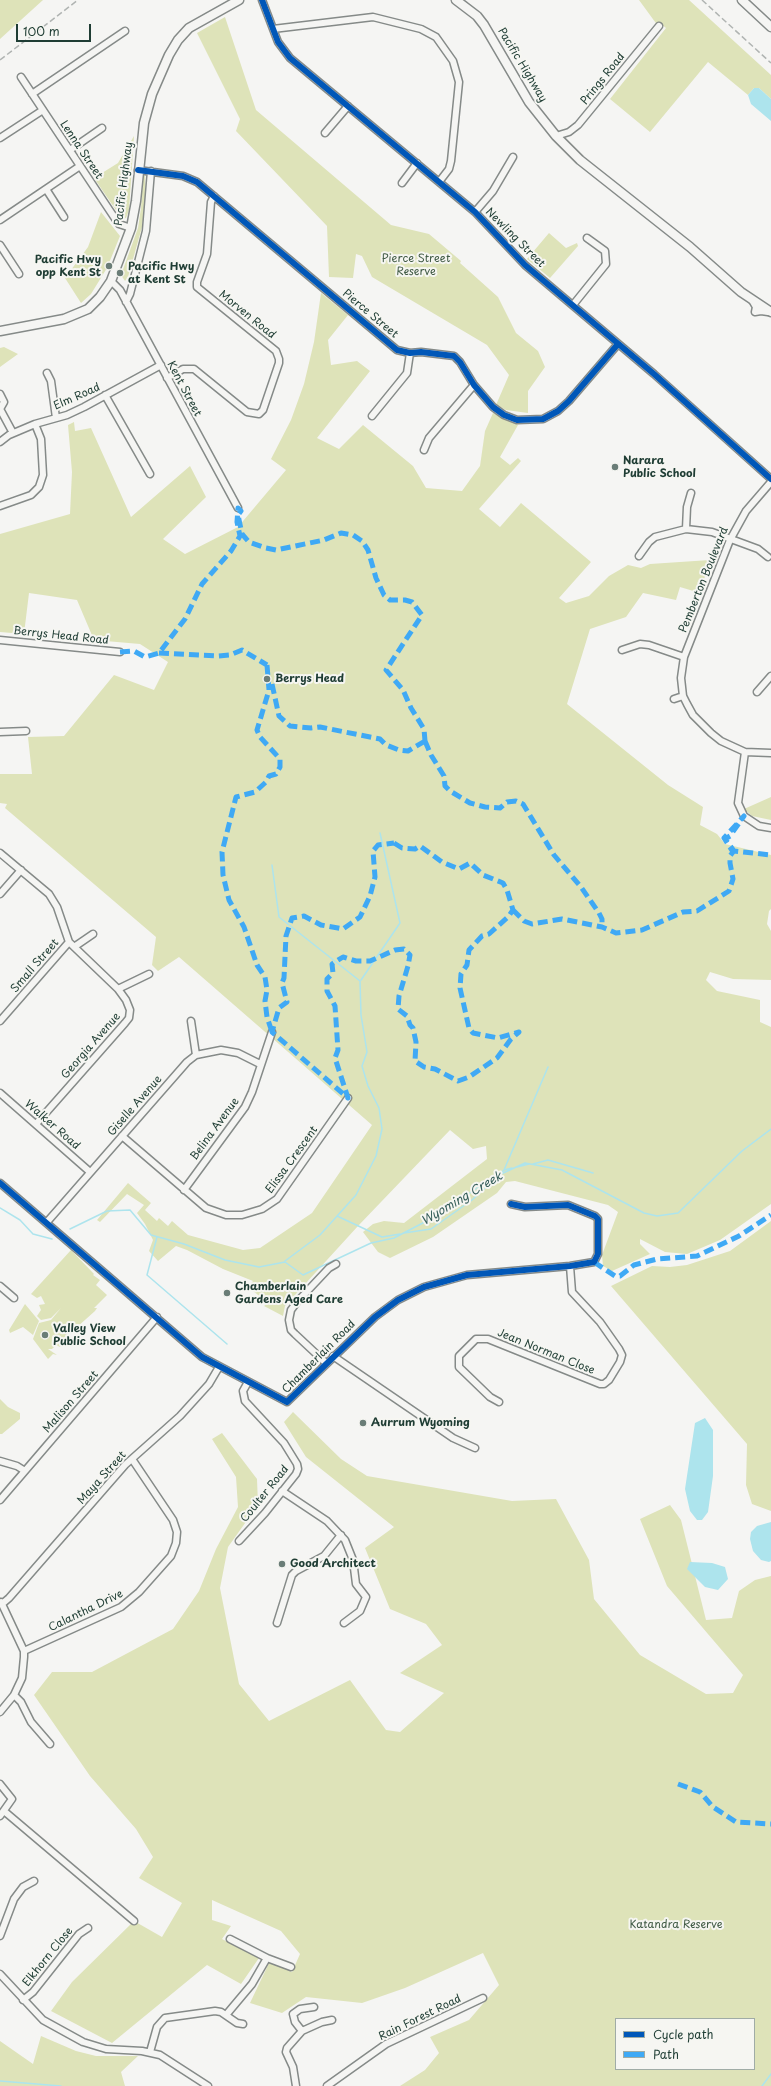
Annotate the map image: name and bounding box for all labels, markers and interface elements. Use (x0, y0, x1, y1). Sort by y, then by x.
scale bar (18, 16, 93, 42)
text: 100 m (23, 22, 60, 40)
street label: Pacific Highway (495, 25, 549, 105)
street label: Prings Road (578, 51, 628, 107)
street label: Lenna Street (57, 118, 105, 182)
street label: Pacific Highway (112, 141, 136, 227)
street label: Newling Street (482, 205, 548, 271)
park label: Pierce Street Reserve (382, 252, 450, 278)
place label: Pacific Hwy opp Kent St (35, 253, 101, 279)
place label: Pacific Hwy at Kent St (128, 260, 194, 286)
marker: Pacific Hwy opp Kent St (104, 261, 114, 271)
marker: Pacific Hwy at Kent St (115, 268, 125, 278)
street label: Pierce Street (339, 287, 401, 341)
street label: Morven Road (216, 288, 278, 342)
street label: Kent Street (164, 359, 204, 419)
street label: Elm Road (52, 381, 102, 413)
place label: Narara Public School (623, 454, 696, 480)
marker: Narara Public School (610, 462, 620, 472)
street label: Pemberton Boulevard (677, 525, 731, 635)
street label: Berrys Head Road (13, 624, 109, 648)
place label: Berrys Head (275, 672, 344, 686)
marker: Berrys Head (262, 674, 272, 684)
street label: Small Street (8, 937, 62, 995)
street label: Georgia Avenue (59, 1010, 123, 1082)
street label: Giselle Avenue (105, 1073, 165, 1139)
street label: Belina Avenue (188, 1095, 242, 1163)
street label: Walker Road (22, 1097, 82, 1153)
street label: Elissa Crescent (263, 1124, 321, 1196)
water label: Wyoming Creek (419, 1169, 505, 1229)
place label: Chamberlain Gardens Aged Care (235, 1280, 343, 1306)
marker: Chamberlain Gardens Aged Care (222, 1288, 232, 1298)
street label: Chamberlain Road (280, 1318, 358, 1396)
place label: Valley View Public School (53, 1322, 126, 1348)
street label: Jean Norman Close (495, 1326, 597, 1378)
marker: Valley View Public School (40, 1330, 50, 1340)
street label: Malison Street (41, 1368, 101, 1436)
place label: Aurrum Wyoming (371, 1416, 470, 1430)
marker: Aurrum Wyoming (358, 1418, 368, 1428)
street label: Maya Street (75, 1449, 129, 1507)
street label: Coulter Road (238, 1463, 292, 1525)
place label: Good Architect (290, 1557, 376, 1571)
marker: Good Architect (277, 1559, 287, 1569)
street label: Calantha Drive (47, 1587, 125, 1635)
park label: Katandra Reserve (630, 1918, 722, 1932)
street label: Elkhorn Close (20, 1925, 76, 1989)
street label: Rain Forest Road (377, 1992, 463, 2044)
legend (615, 2018, 755, 2070)
text: Cycle path (653, 2025, 714, 2043)
text: Path (653, 2045, 679, 2063)

